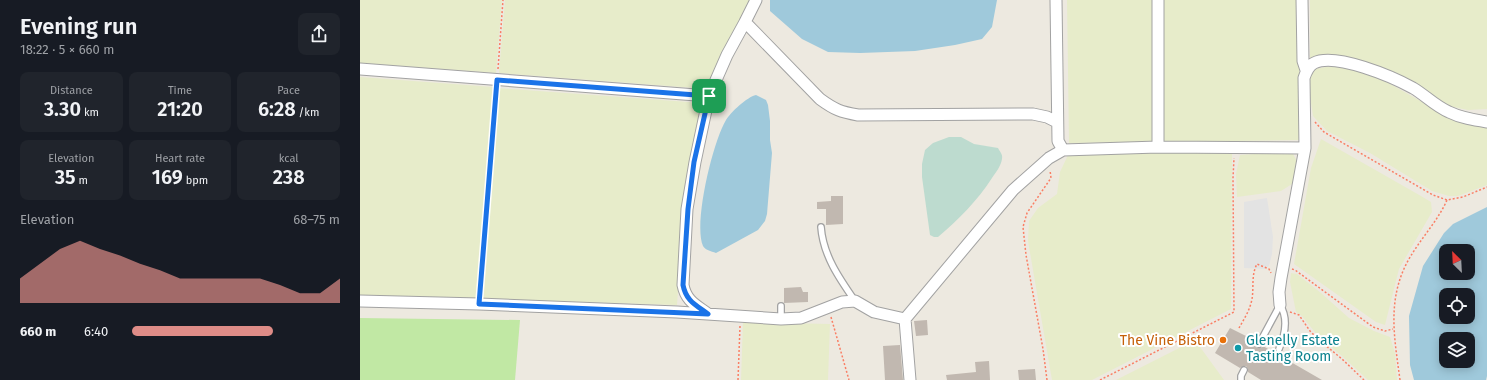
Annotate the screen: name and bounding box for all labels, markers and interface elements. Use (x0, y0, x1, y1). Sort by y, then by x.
text: Evening run (20, 13, 137, 40)
button: share (298, 13, 340, 55)
text: 18:22 · 5 × 660 m (20, 42, 114, 57)
pin (692, 79, 726, 113)
text: Distance (50, 84, 93, 97)
text: Time (168, 84, 192, 97)
text: Pace (277, 84, 300, 97)
icon: arrive (698, 85, 720, 107)
text: 3.30 (44, 97, 81, 121)
text: 21:20 (157, 97, 203, 121)
text: 6:28 (258, 97, 296, 121)
text: km (81, 106, 99, 119)
text: /km (296, 106, 319, 119)
text: Elevation (48, 152, 94, 165)
text: Heart rate (155, 152, 205, 165)
text: kcal (279, 152, 299, 165)
text: 35 (55, 165, 76, 189)
text: 169 (152, 165, 183, 189)
text: 238 (273, 165, 305, 189)
text: m (76, 174, 88, 187)
text: bpm (183, 174, 208, 187)
text: Elevation (20, 212, 74, 227)
text: 68–75 m (293, 212, 340, 227)
north arrow (1439, 244, 1475, 280)
map controls (1439, 244, 1475, 368)
button: locate (1439, 288, 1475, 324)
text: 660 m (20, 324, 56, 339)
text: 6:40 (84, 324, 108, 339)
place label: The Vine Bistro (1120, 332, 1215, 349)
place label: Glenelly Estate Tasting Room (1246, 332, 1340, 365)
button: layers (1439, 332, 1475, 368)
marker: The Vine Bistro (1218, 335, 1228, 345)
marker: Glenelly Estate Tasting Room (1233, 343, 1243, 353)

